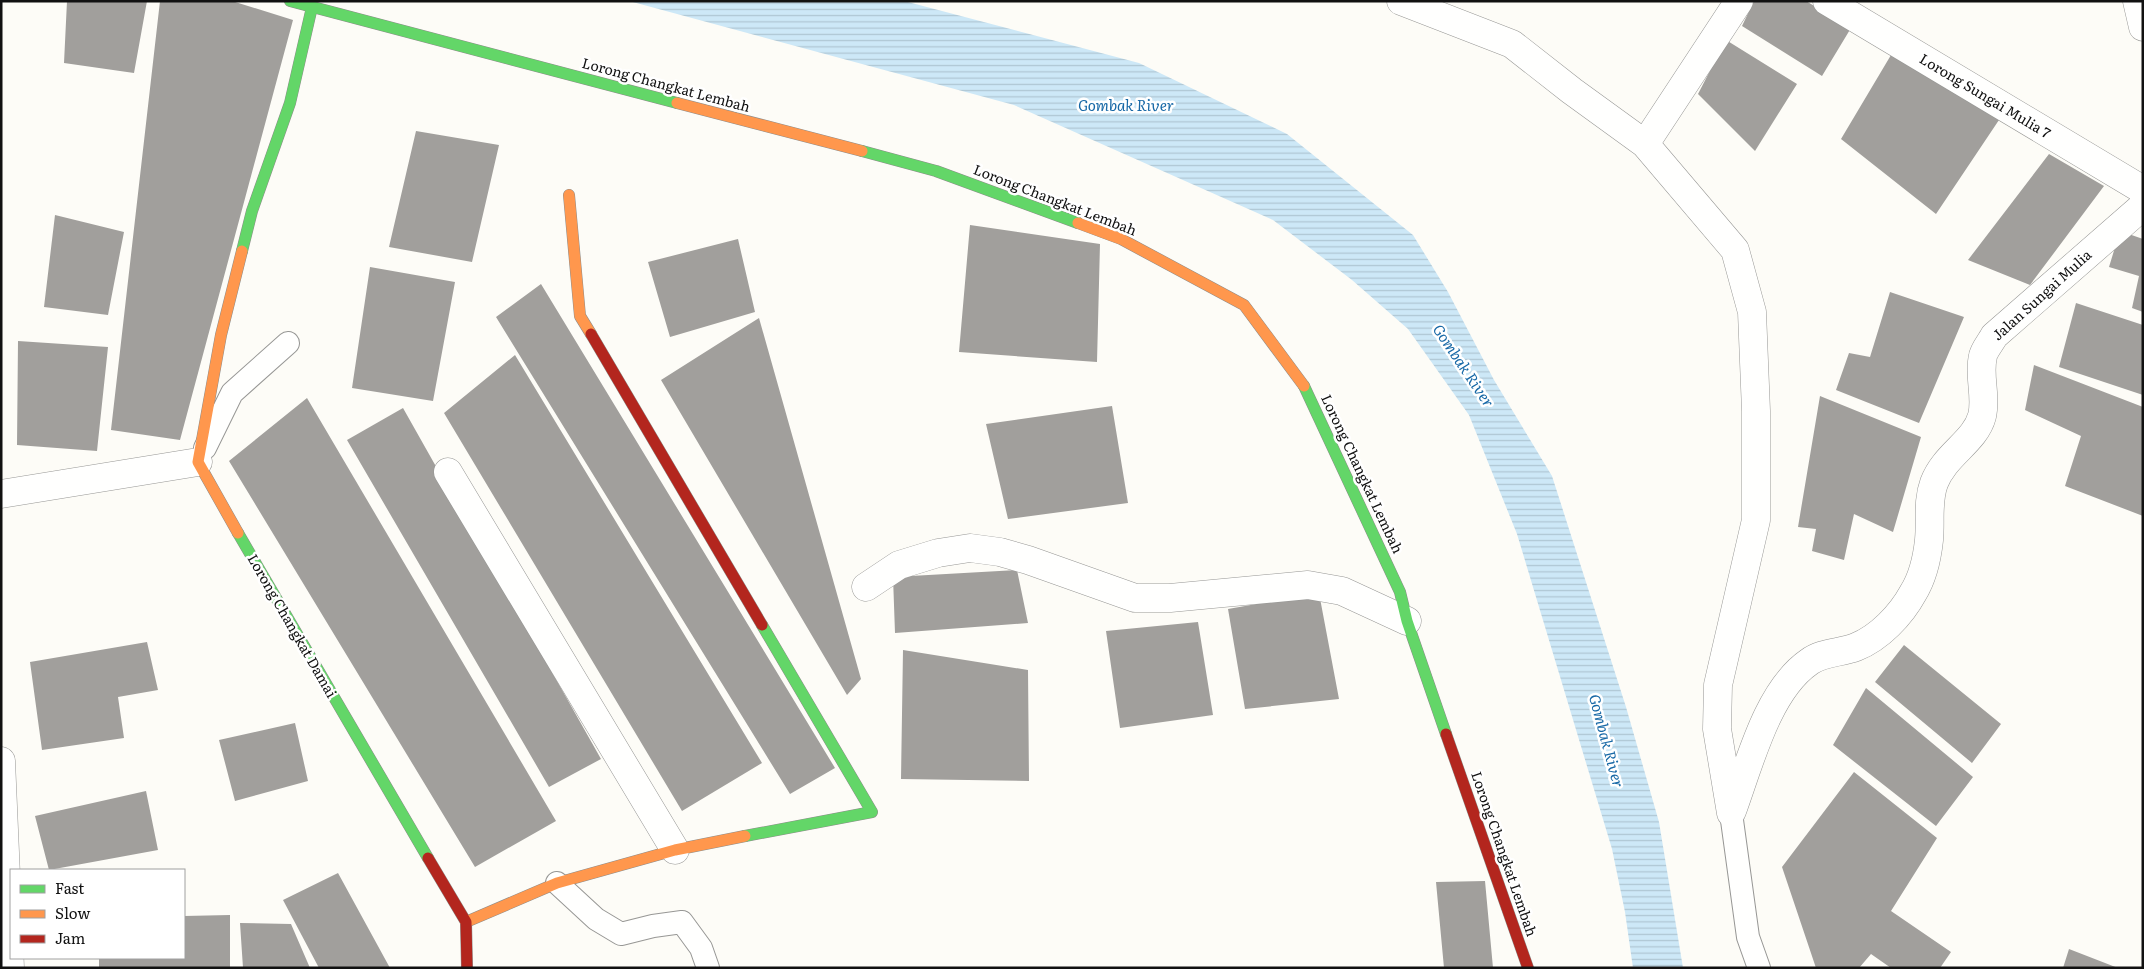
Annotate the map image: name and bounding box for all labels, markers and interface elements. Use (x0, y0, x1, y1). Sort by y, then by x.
street label: Lorong Sungai Mulia 7 (1916, 48, 2055, 142)
street label: Lorong Changkat Lembah (580, 52, 753, 116)
water label: Gombak River (1078, 93, 1174, 116)
street label: Lorong Changkat Lembah (971, 159, 1140, 239)
street label: Jalan Sungai Mulia (1987, 244, 2096, 344)
water label: Gombak River (1428, 319, 1501, 411)
street label: Lorong Changkat Lembah (1317, 391, 1409, 556)
street label: Lorong Changkat Damai (244, 550, 342, 701)
water label: Gombak River (1584, 691, 1631, 790)
street label: Lorong Changkat Lembah (1467, 768, 1543, 939)
legend (10, 869, 185, 959)
text: Fast (55, 876, 84, 899)
text: Slow (55, 901, 90, 924)
text: Jam (55, 926, 86, 949)

